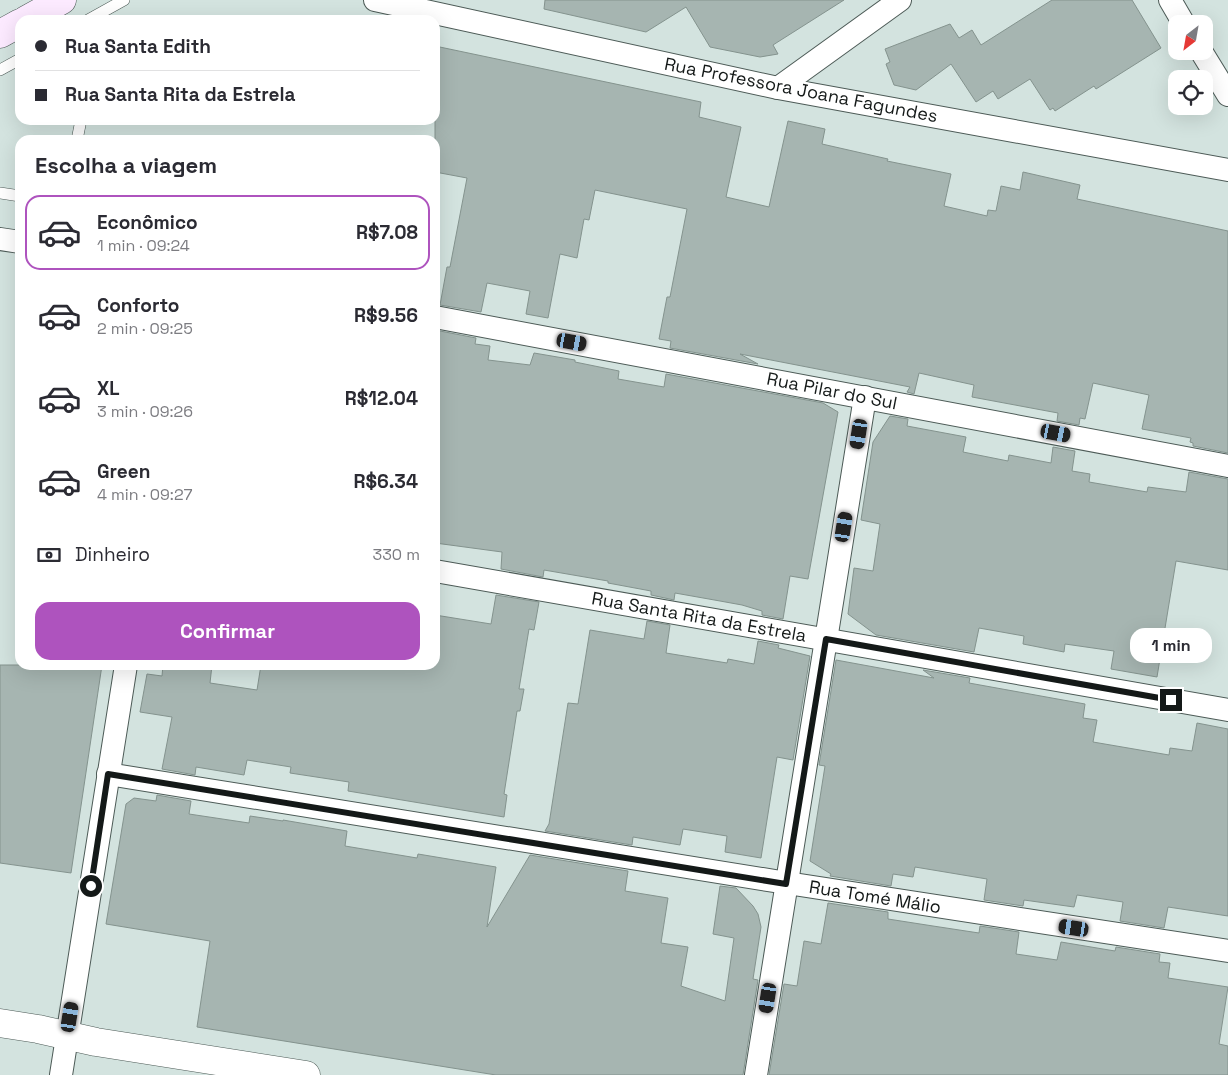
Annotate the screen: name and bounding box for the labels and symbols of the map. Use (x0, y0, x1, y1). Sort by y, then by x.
north arrow (1168, 15, 1212, 60)
street label: Rua Professora Joana Fagundes (663, 52, 940, 127)
car (555, 332, 588, 352)
street label: Rua Pilar do Sul (765, 367, 899, 414)
car (849, 418, 868, 450)
car (1039, 423, 1072, 443)
car (834, 511, 853, 543)
street label: Rua Santa Rita da Estrela (590, 586, 808, 647)
callout: 1 min (1130, 628, 1212, 662)
route end (1160, 689, 1182, 711)
route start (80, 875, 102, 897)
street label: Rua Tomé Málio (807, 875, 943, 918)
car (1058, 918, 1089, 938)
car (758, 982, 777, 1014)
car (60, 1001, 79, 1033)

